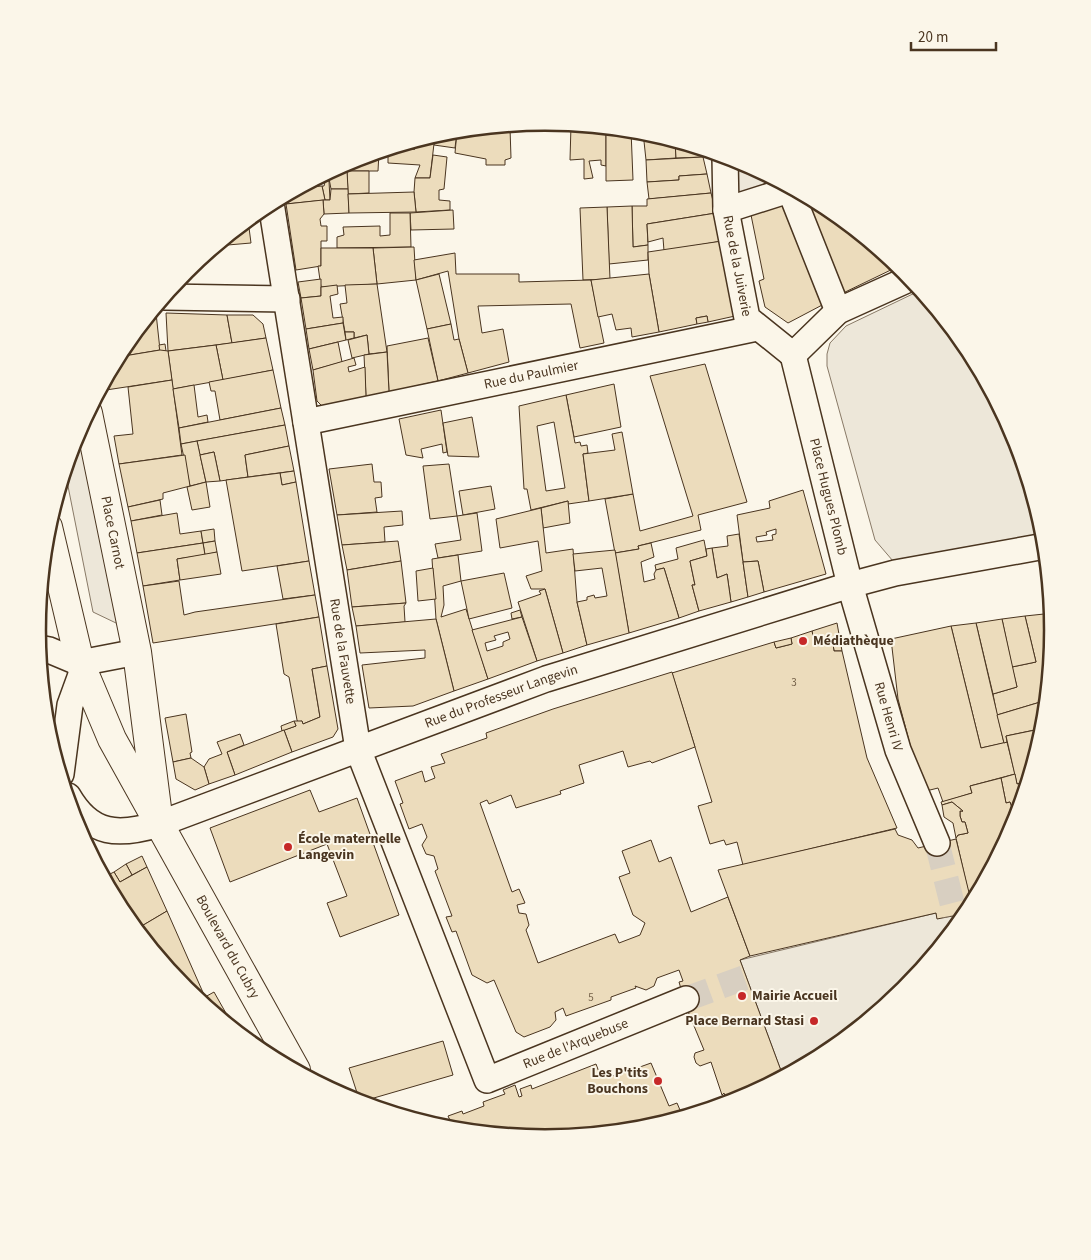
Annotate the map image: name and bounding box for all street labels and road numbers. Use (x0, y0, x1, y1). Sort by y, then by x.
street label: Rue de la Juiverie (717, 214, 757, 318)
street label: Rue du Paulmier (482, 355, 580, 395)
street label: Place Hugues Plomb (804, 436, 852, 558)
street label: Place Carnot (95, 494, 130, 571)
street label: Rue de la Fauvette (324, 597, 361, 706)
street label: Rue du Professeur Langevin (422, 660, 580, 734)
street label: Rue Henri IV (869, 680, 908, 754)
street label: Boulevard du Cubry (191, 891, 265, 1003)
street label: Rue de l'Arquebuse (520, 1013, 632, 1074)

